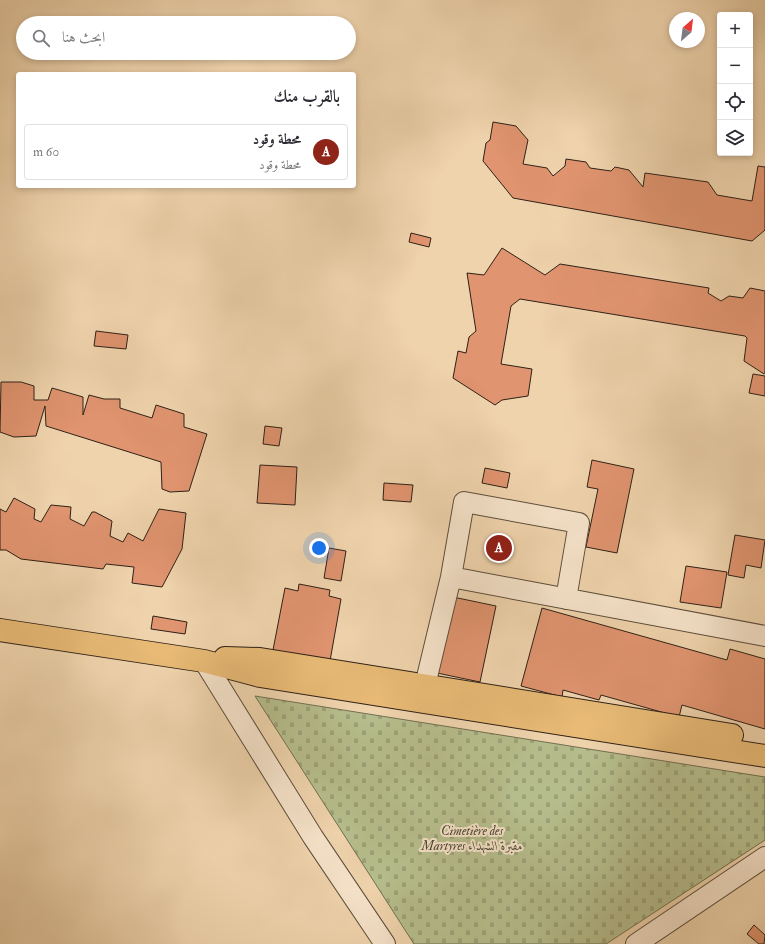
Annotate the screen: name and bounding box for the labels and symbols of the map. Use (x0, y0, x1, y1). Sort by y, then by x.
north arrow (669, 12, 705, 48)
pin: A (486, 533, 512, 563)
your location (309, 538, 329, 558)
park label: Cimetière des Martyres مقبرة الشهداء (420, 823, 523, 854)

